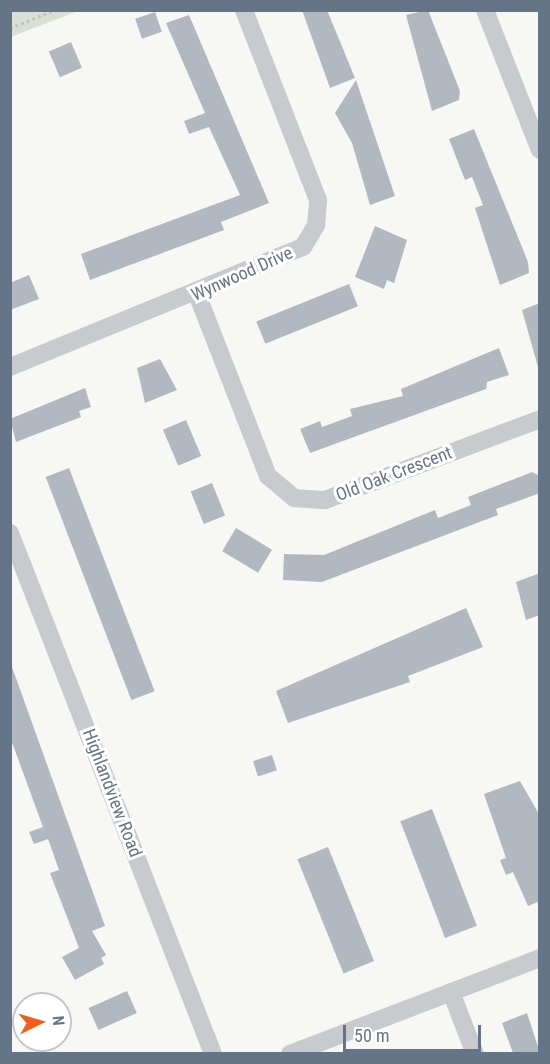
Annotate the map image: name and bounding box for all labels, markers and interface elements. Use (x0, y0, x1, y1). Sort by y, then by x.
street label: Wynwood Drive (188, 242, 296, 306)
street label: Old Oak Crescent (333, 442, 455, 506)
street label: Highlandview Road (78, 726, 146, 860)
north arrow (12, 992, 72, 1052)
scale bar (346, 1013, 484, 1051)
text: N (49, 1015, 68, 1026)
text: 50 m (354, 1025, 389, 1046)

